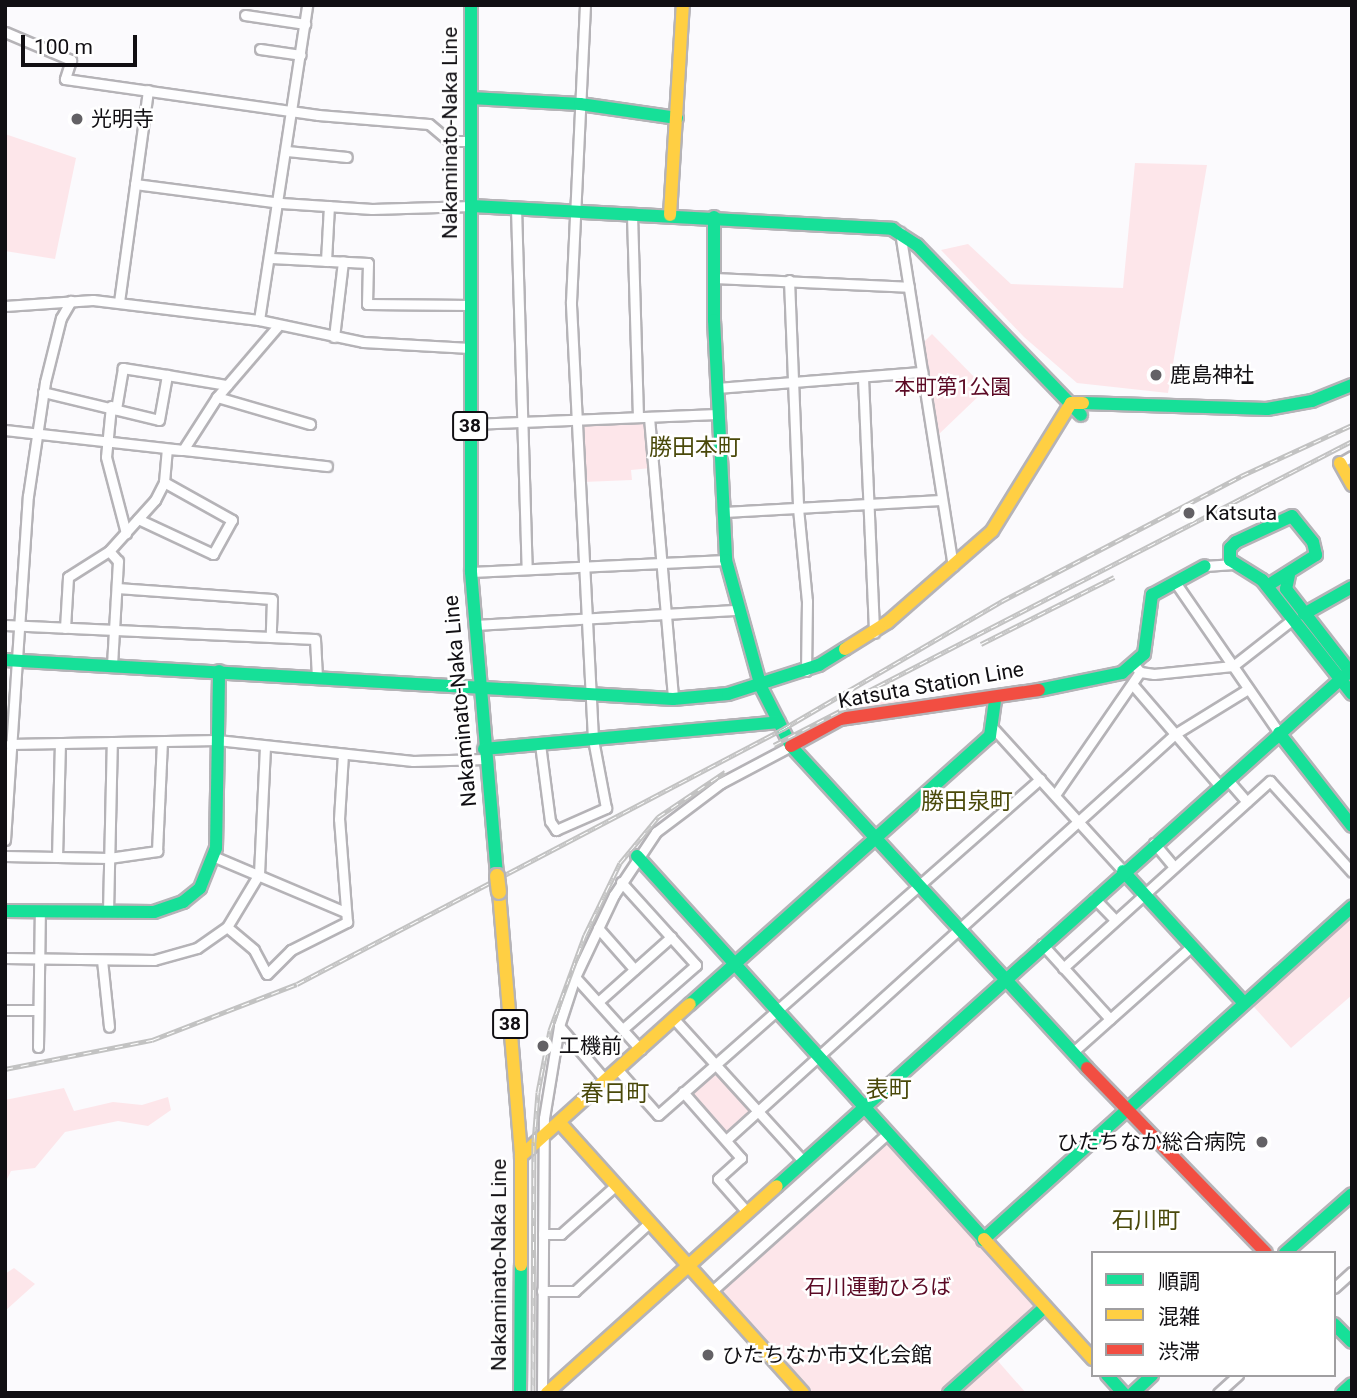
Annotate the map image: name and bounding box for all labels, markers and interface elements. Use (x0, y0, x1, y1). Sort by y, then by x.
scale bar (24, 21, 140, 65)
street label: Nakaminato-Naka Line (437, 27, 463, 239)
text: 100 m (34, 35, 93, 59)
place label: 光明寺 (91, 106, 154, 132)
marker: 光明寺 (69, 111, 85, 127)
place label: 鹿島神社 (1170, 362, 1254, 388)
marker: 鹿島神社 (1148, 367, 1164, 383)
park label: 本町第1公園 (895, 374, 1011, 400)
road number: 38 (451, 410, 489, 442)
district label: 勝田本町 (649, 434, 741, 462)
place label: Katsuta (1205, 500, 1277, 526)
marker: Katsuta (1179, 503, 1199, 523)
street label: Nakaminato-Naka Line (438, 594, 482, 808)
street label: Katsuta Station Line (836, 656, 1026, 714)
district label: 勝田泉町 (921, 788, 1013, 816)
road number: 38 (491, 1008, 529, 1040)
place label: 工機前 (559, 1033, 622, 1059)
marker: 工機前 (533, 1036, 553, 1056)
district label: 表町 (866, 1076, 912, 1104)
district label: 春日町 (581, 1080, 649, 1108)
place label: ひたちなか総合病院 (1057, 1129, 1246, 1155)
marker: ひたちなか総合病院 (1252, 1132, 1272, 1152)
street label: Nakaminato-Naka Line (486, 1159, 512, 1371)
district label: 石川町 (1112, 1207, 1180, 1235)
legend (1091, 1251, 1336, 1377)
text: 順調 (1158, 1270, 1200, 1294)
park label: 石川運動ひろば (805, 1274, 951, 1300)
text: 混雑 (1158, 1305, 1200, 1329)
text: 渋滞 (1158, 1340, 1200, 1364)
place label: ひたちなか市文化会館 (722, 1342, 932, 1368)
marker: ひたちなか市文化会館 (700, 1347, 716, 1363)

